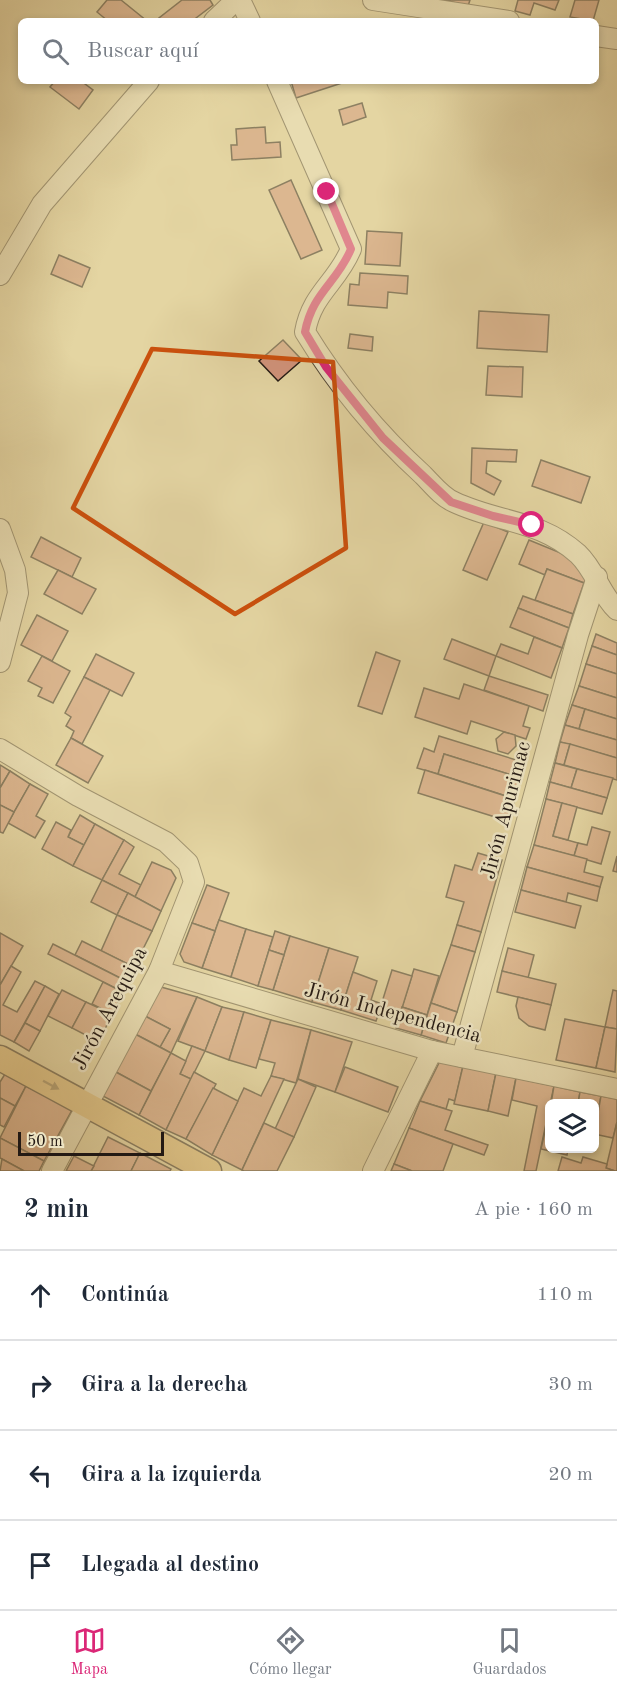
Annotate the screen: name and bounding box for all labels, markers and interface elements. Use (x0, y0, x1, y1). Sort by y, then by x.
search box (18, 18, 599, 84)
icon: search (39, 35, 72, 68)
text: Buscar aquí (87, 40, 199, 62)
route end (313, 178, 339, 204)
route start (518, 511, 544, 537)
street label: Jirón Apurimac (478, 739, 535, 882)
street label: Jirón Arequipa (69, 944, 152, 1074)
street label: Jirón Independencia (302, 980, 483, 1047)
one-way arrow (43, 1080, 60, 1090)
map controls (545, 1099, 599, 1153)
button: layers (545, 1099, 599, 1153)
scale bar (18, 1129, 164, 1156)
text: 50 m (27, 1134, 63, 1150)
text: 2 min (24, 1197, 89, 1223)
text: A pie · 160 m (474, 1200, 593, 1220)
icon: ahead (24, 1279, 57, 1312)
text: Continúa (81, 1284, 169, 1306)
text: 110 m (537, 1285, 593, 1305)
icon: right (24, 1369, 57, 1402)
text: Gira a la derecha (81, 1374, 248, 1396)
text: 30 m (548, 1375, 593, 1395)
icon: left (24, 1459, 57, 1492)
text: Gira a la izquierda (81, 1464, 261, 1486)
text: 20 m (548, 1465, 593, 1485)
icon: arrive (24, 1549, 57, 1582)
text: Llegada al destino (81, 1554, 259, 1576)
tab: Mapa (70, 1624, 108, 1680)
tab: Cómo llegar (249, 1624, 332, 1680)
tab: Guardados (473, 1624, 547, 1680)

